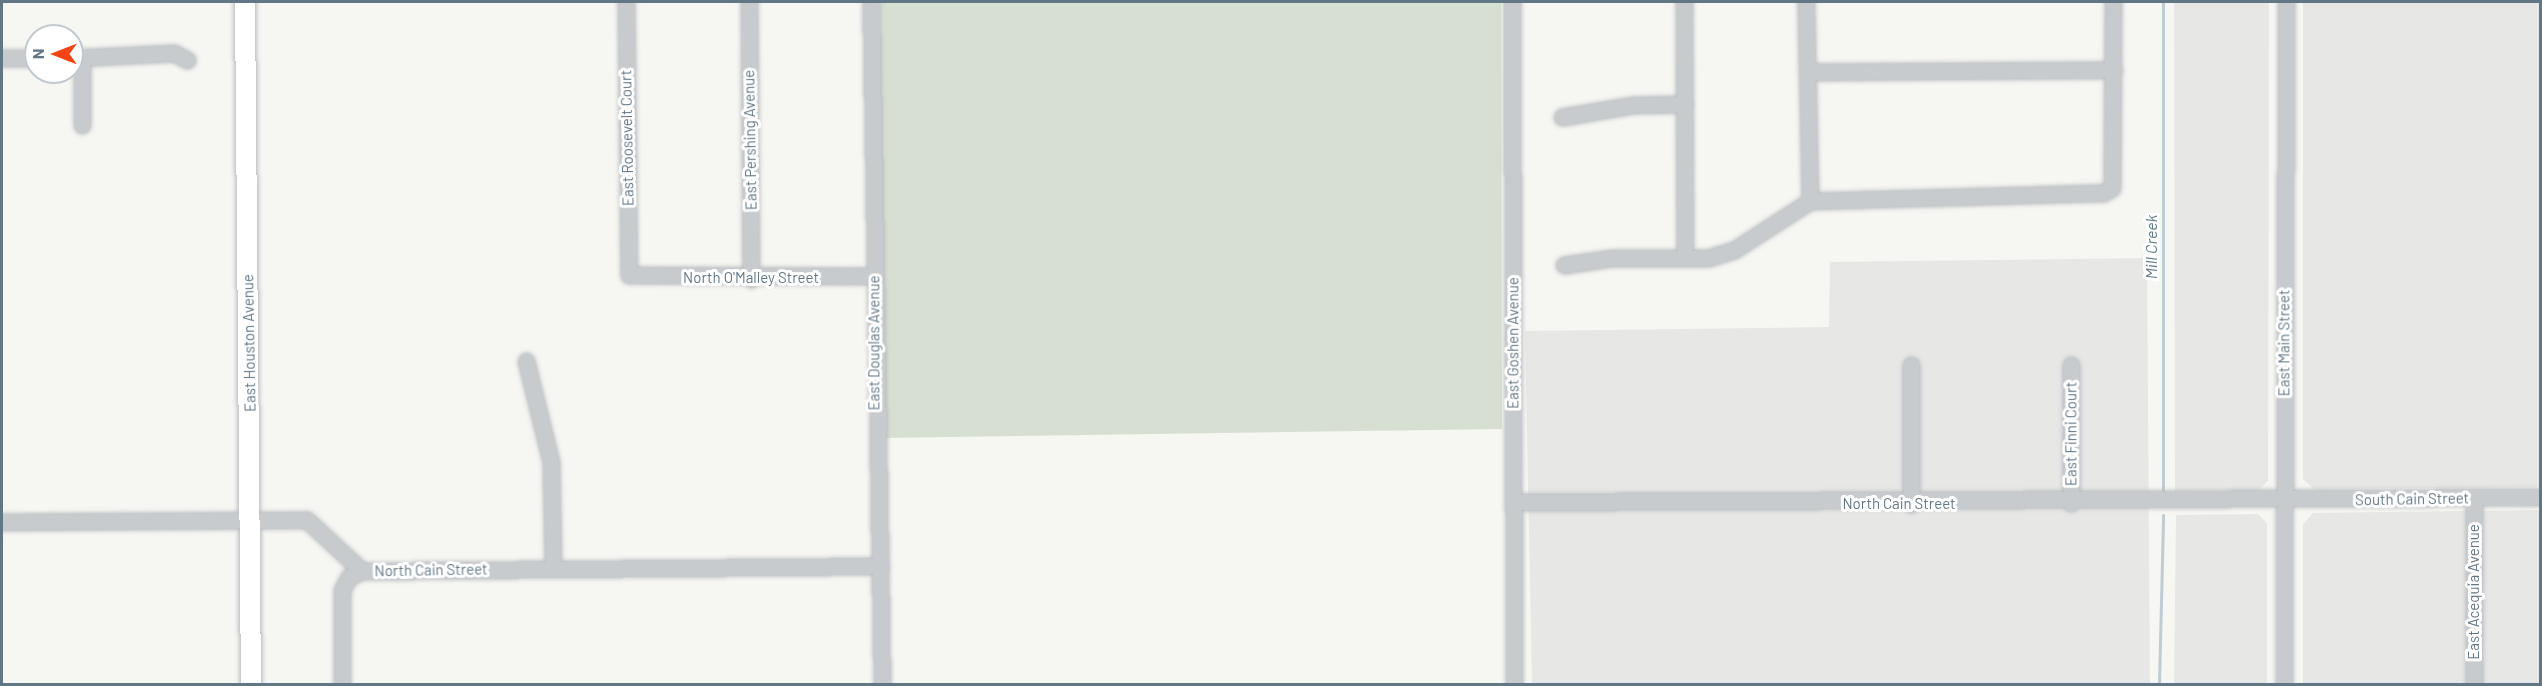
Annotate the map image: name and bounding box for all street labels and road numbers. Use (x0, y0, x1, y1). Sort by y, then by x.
street label: East Roosevelt Court (617, 70, 637, 206)
street label: East Pershing Avenue (740, 70, 760, 210)
street label: North O'Malley Street (683, 269, 819, 287)
street label: East Houston Avenue (239, 274, 259, 412)
street label: East Douglas Avenue (865, 276, 883, 410)
street label: East Goshen Avenue (1504, 277, 1522, 409)
street label: East Main Street (2275, 290, 2293, 396)
street label: East Finni Court (2062, 382, 2080, 486)
street label: South Cain Street (2355, 489, 2469, 509)
street label: North Cain Street (1842, 495, 1956, 513)
street label: East Acequia Avenue (2465, 524, 2483, 660)
street label: North Cain Street (374, 560, 488, 580)

